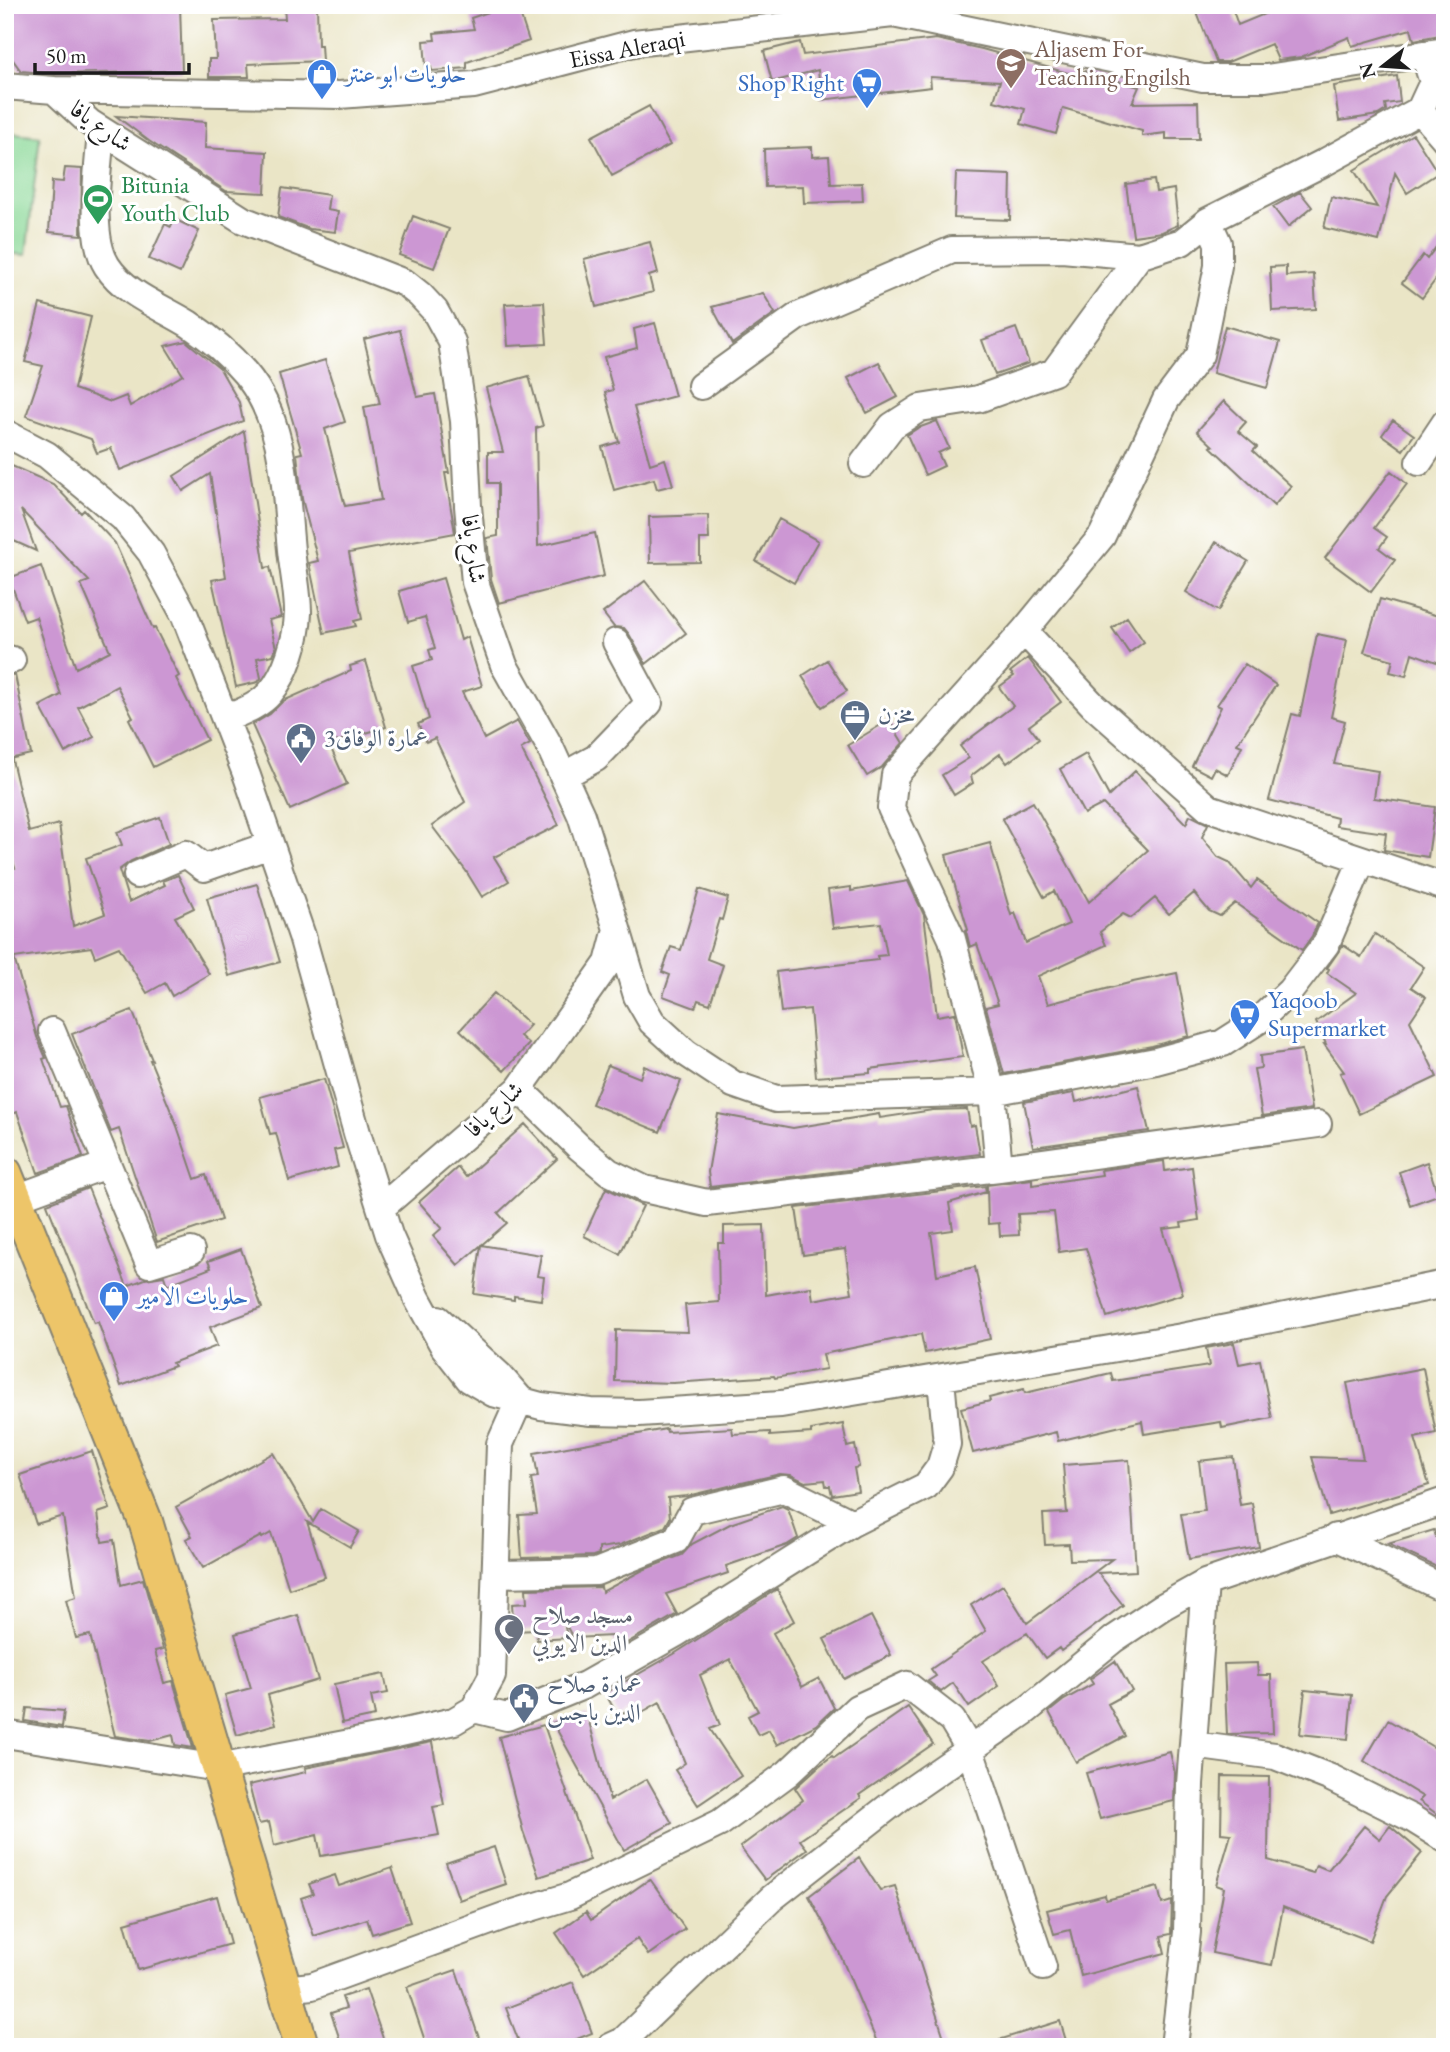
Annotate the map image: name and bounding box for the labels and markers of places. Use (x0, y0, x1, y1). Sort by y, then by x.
place label: Aljasem For Teaching Engilsh (1033, 33, 1191, 92)
school or university icon: Aljasem For Teaching Engilsh (994, 46, 1028, 90)
shop icon: حلويات ابو عنتر (305, 57, 339, 101)
place label: حلويات ابو عنتر (342, 58, 467, 89)
supermarket icon: Shop Right (850, 66, 884, 110)
place label: Shop Right (738, 67, 844, 98)
place label: Bitunia Youth Club (121, 169, 230, 228)
sports icon: Bitunia Youth Club (81, 182, 115, 226)
office icon: مخزن (838, 698, 872, 742)
place label: مخزن (878, 699, 915, 730)
public building icon: عمارة الوفاق3 (284, 721, 318, 765)
place label: عمارة الوفاق3 (324, 722, 428, 753)
place label: Yaqoob Supermarket (1268, 984, 1387, 1043)
supermarket icon: Yaqoob Supermarket (1228, 997, 1262, 1041)
shop icon: حلويات الامير (97, 1279, 131, 1323)
place label: حلويات الامير (134, 1280, 248, 1311)
place label: مسجد صلاح الدين الايوبي (532, 1599, 633, 1662)
mosque icon: مسجد صلاح الدين الايوبي (492, 1612, 526, 1656)
place label: عمارة صلاح الدين باجس (547, 1668, 642, 1728)
public building icon: عمارة صلاح الدين باجس (507, 1681, 541, 1725)

